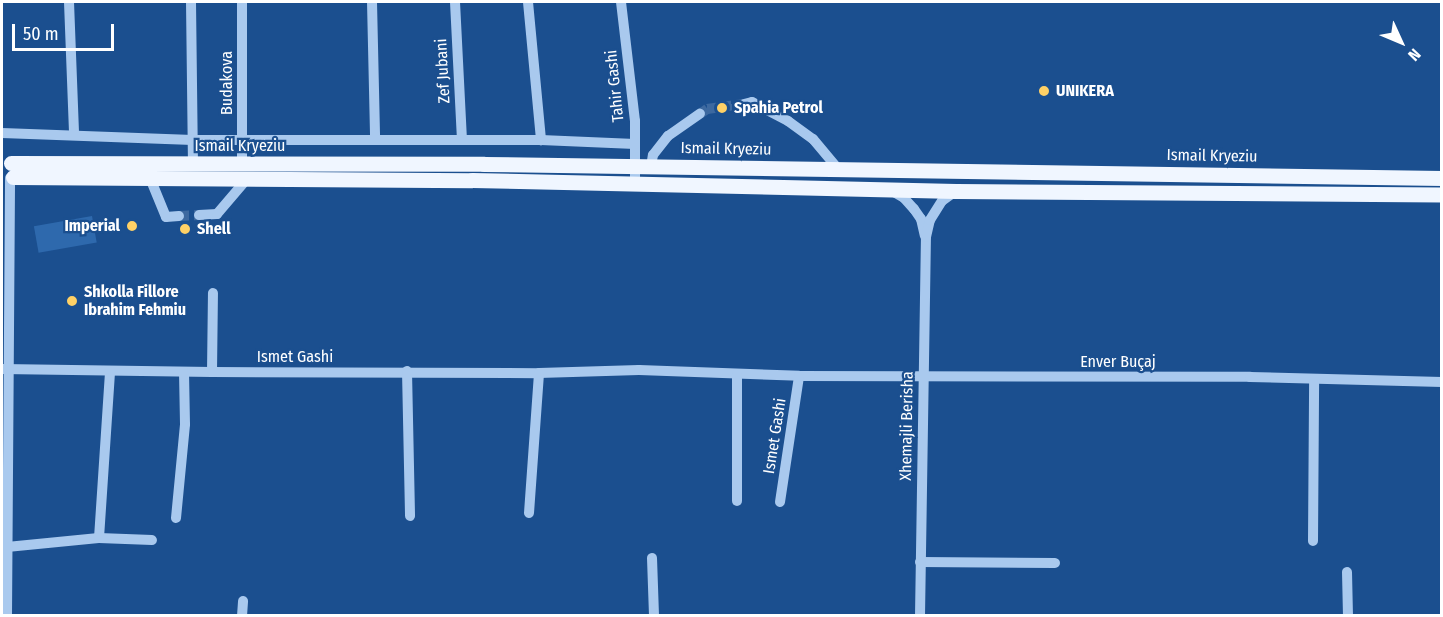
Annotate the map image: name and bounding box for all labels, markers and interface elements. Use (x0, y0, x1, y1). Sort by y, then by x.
scale bar (15, 12, 117, 50)
north arrow (1371, 12, 1431, 72)
text: 50 m (23, 23, 59, 45)
street label: Zef Jubani (432, 38, 454, 104)
text: N (1404, 45, 1424, 65)
street label: Tahir Gashi (602, 49, 628, 123)
street label: Budakova (217, 51, 237, 115)
place label: UNIKERA (1056, 81, 1114, 101)
marker: UNIKERA (1037, 84, 1051, 98)
place label: Spahia Petrol (734, 98, 823, 118)
marker: Spahia Petrol (715, 101, 729, 115)
street label: Ismail Kryeziu (195, 136, 285, 156)
street label: Ismail Kryeziu (680, 139, 772, 159)
street label: Ismail Kryeziu (1166, 146, 1258, 166)
place label: Imperial (65, 216, 120, 236)
marker: Imperial (125, 219, 139, 233)
place label: Shell (197, 219, 231, 239)
marker: Shell (178, 222, 192, 236)
place label: Shkolla Fillore Ibrahim Fehmiu (84, 282, 186, 320)
marker: Shkolla Fillore Ibrahim Fehmiu (65, 294, 79, 308)
street label: Ismet Gashi (257, 347, 333, 367)
street label: Enver Buçaj (1080, 352, 1156, 372)
street label: Xhemajli Berisha (896, 371, 918, 481)
street label: Ismet Gashi (760, 397, 790, 475)

